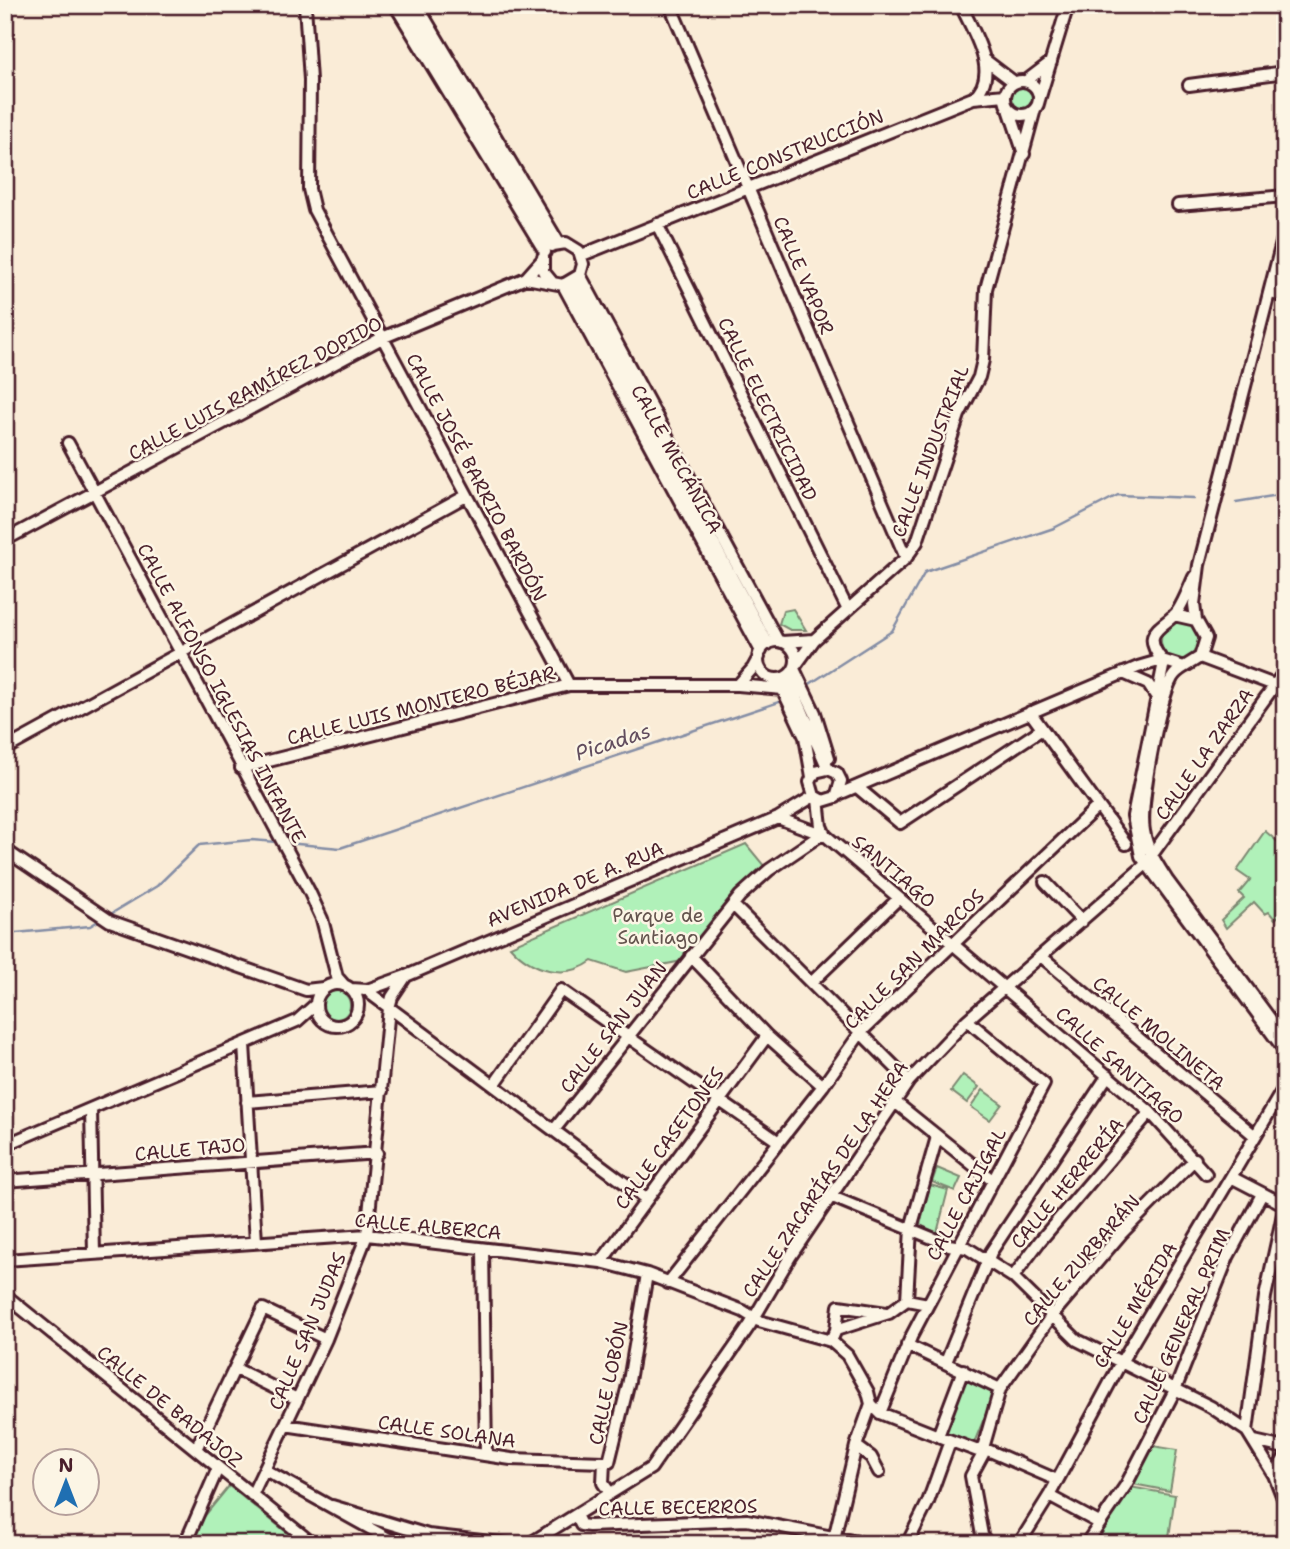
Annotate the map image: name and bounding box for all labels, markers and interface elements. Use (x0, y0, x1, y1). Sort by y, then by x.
street label: CALLE CONSTRUCCIÓN (683, 103, 887, 205)
street label: CALLE VAPOR (767, 212, 840, 338)
street label: CALLE LUIS RAMÍREZ DOPIDO (124, 310, 386, 466)
street label: CALLE ELECTRICIDAD (712, 313, 823, 505)
street label: CALLE JOSÉ BARRIO BARDÓN (400, 348, 554, 606)
street label: CALLE INDUSTRIAL (886, 362, 975, 541)
street label: CALLE MECÁNICA (625, 380, 729, 538)
street label: CALLE ALFONSO IGLESIAS INFANTE (132, 539, 312, 848)
street label: CALLE LUIS MONTERO BÉJAR (284, 659, 558, 751)
street label: CALLE LA ZARZA (1149, 683, 1259, 825)
water label: Picadas (572, 717, 654, 767)
street label: SANTIAGO (847, 829, 941, 914)
street label: AVENIDA DE A. RUA (483, 836, 668, 933)
street label: CALLE SAN MARCOS (839, 884, 990, 1035)
park label: Parque de Santiago (612, 903, 704, 950)
street label: CALLE SAN JUAN (554, 956, 673, 1098)
street label: CALLE MOLINETA (1087, 971, 1230, 1096)
street label: CALLE SANTIAGO (1050, 1001, 1189, 1130)
street label: CALLE ZACARÍAS DE LA HERA (736, 1056, 914, 1302)
street label: CALLE CASETONES (609, 1062, 730, 1215)
street label: CALLE HERRERÍA (1004, 1112, 1130, 1254)
street label: CALLE CAJIGAL (921, 1123, 1012, 1265)
street label: CALLE TAJO (134, 1132, 246, 1167)
street label: CALLE ZURBARÁN (1017, 1189, 1145, 1331)
street label: CALLE ALBERCA (353, 1208, 503, 1245)
street label: CALLE GENERAL PRIM (1127, 1224, 1236, 1428)
street label: CALLE MÉRIDA (1087, 1237, 1183, 1373)
street label: CALLE SAN JUDAS (263, 1249, 352, 1414)
street label: CALLE LOBÓN (582, 1319, 634, 1447)
street label: CALLE DE BADAJOZ (92, 1340, 248, 1473)
street label: CALLE SOLANA (376, 1409, 518, 1454)
north arrow (32, 1448, 102, 1518)
text: N (58, 1453, 74, 1478)
street label: CALLE BECERROS (598, 1494, 758, 1521)

